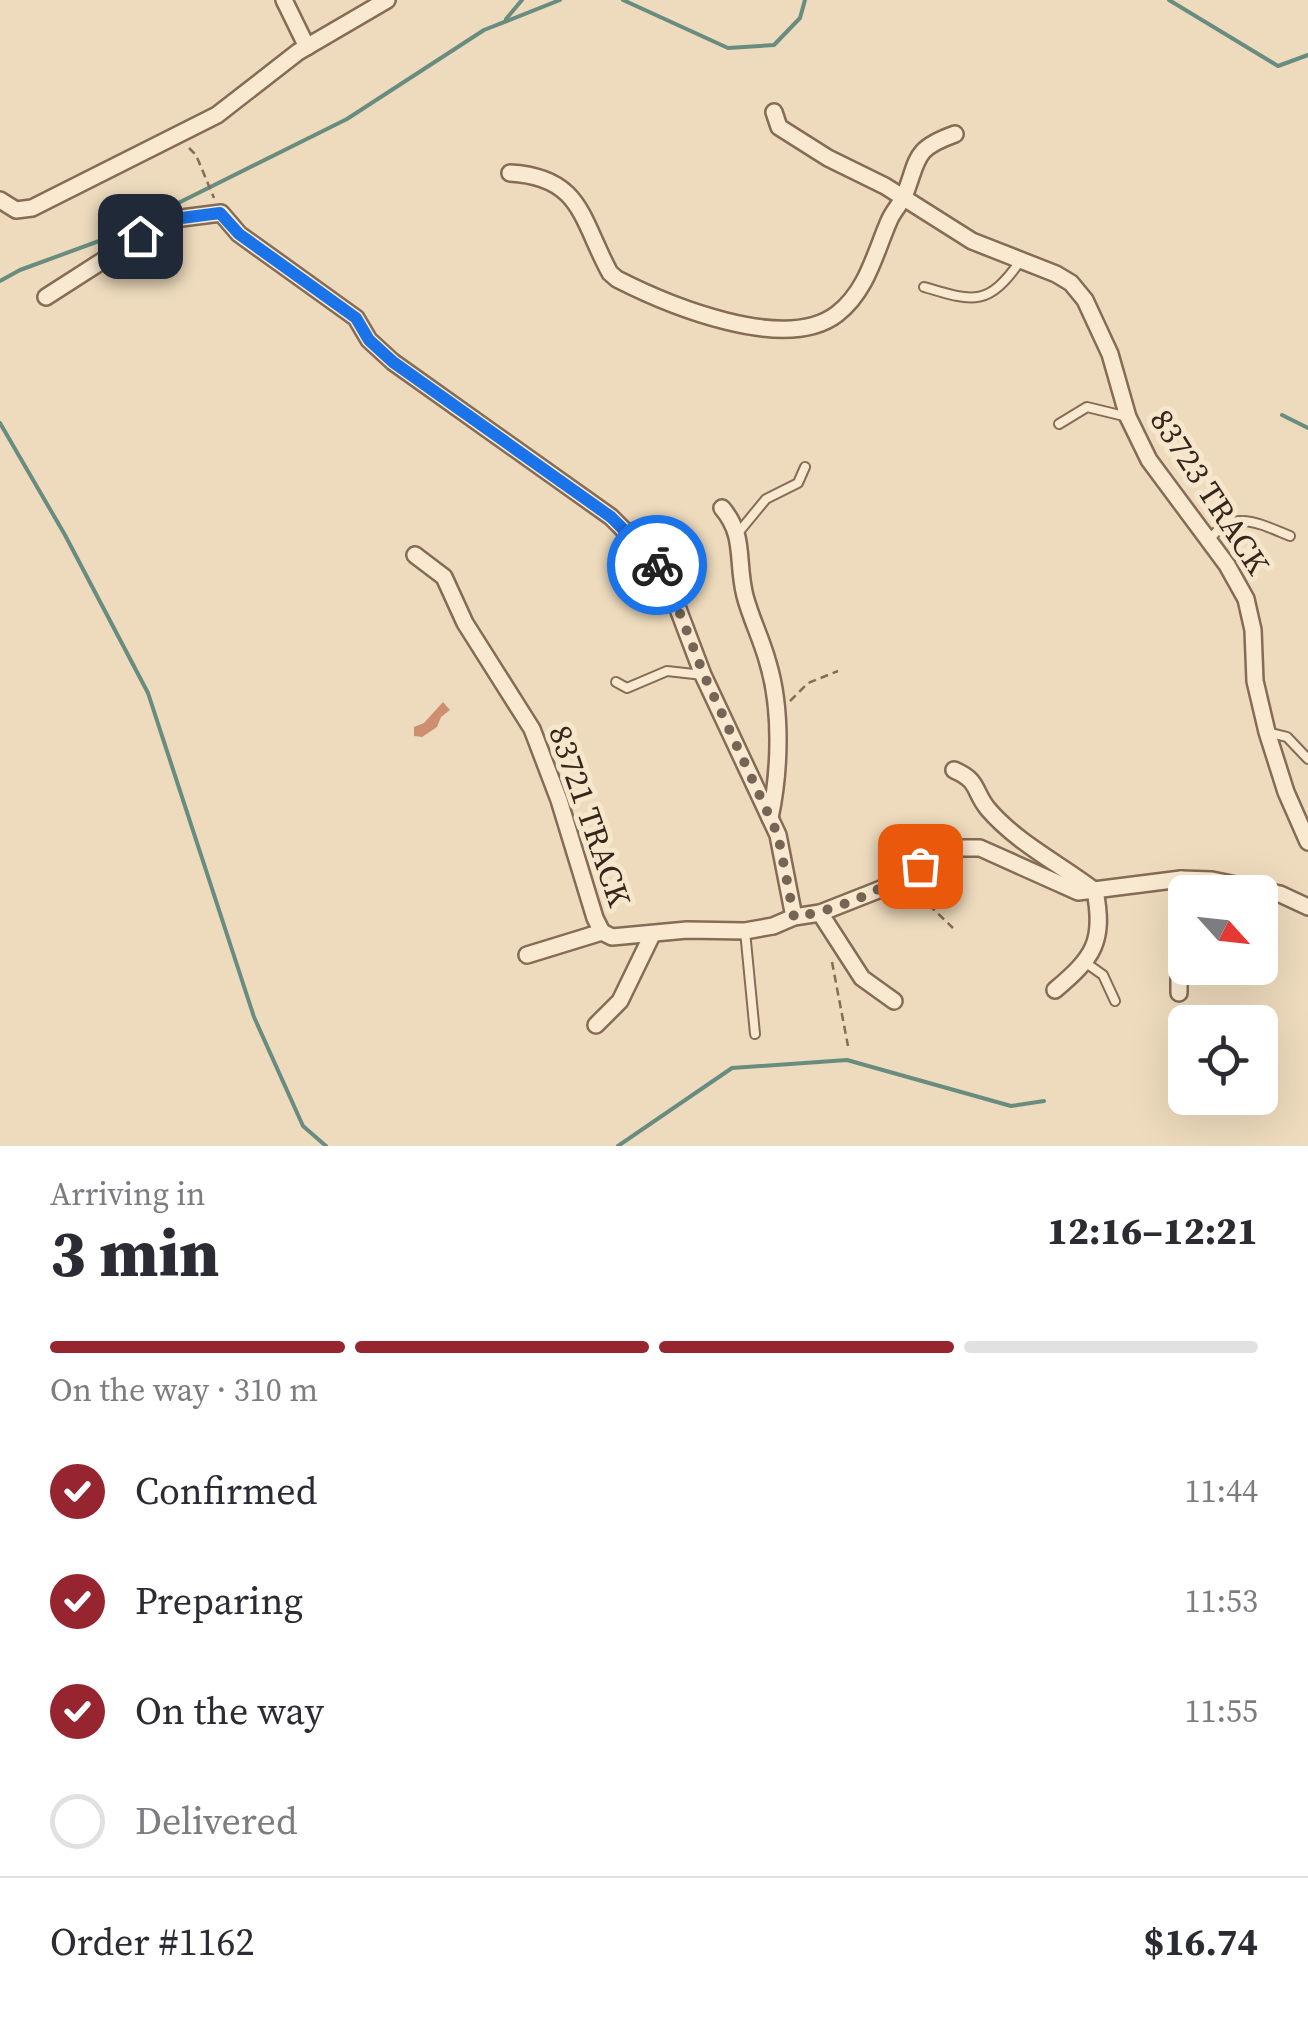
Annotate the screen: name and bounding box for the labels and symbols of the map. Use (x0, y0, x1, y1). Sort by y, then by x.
pin (98, 194, 183, 279)
street label: 83723 TRACK (1140, 401, 1280, 584)
courier (607, 515, 707, 615)
street label: 83721 TRACK (538, 720, 642, 913)
pin (878, 824, 963, 909)
north arrow (1168, 875, 1278, 985)

